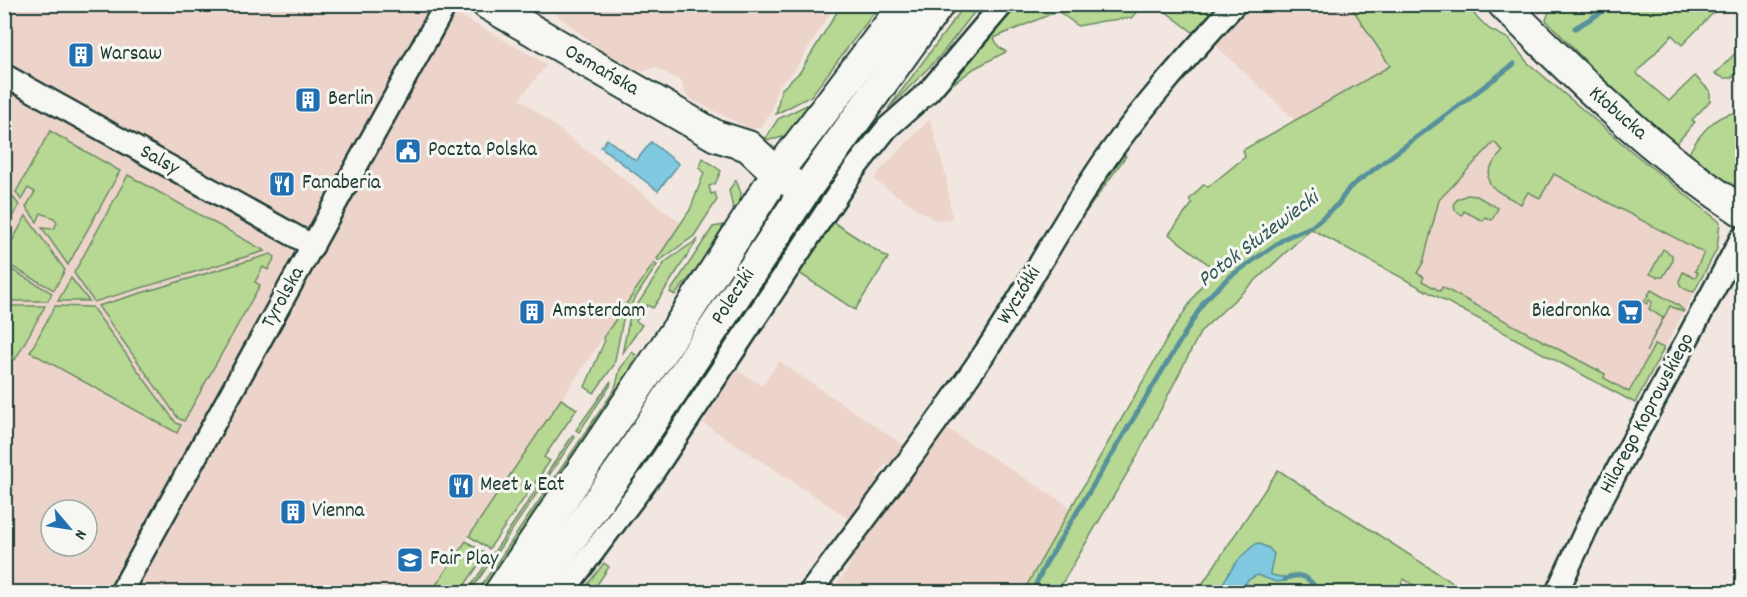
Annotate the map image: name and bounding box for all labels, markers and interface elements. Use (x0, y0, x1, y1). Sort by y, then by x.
street label: Osmańska (558, 37, 645, 105)
building icon: Warsaw (66, 40, 96, 70)
place label: Warsaw (100, 40, 162, 70)
street label: Kłobucka (1581, 80, 1654, 149)
building icon: Berlin (293, 85, 323, 115)
place label: Berlin (328, 85, 374, 115)
public building icon: Poczta Polska (393, 136, 423, 166)
place label: Poczta Polska (428, 136, 538, 166)
street label: Salsy (134, 138, 185, 184)
restaurant icon: Fanaberia (267, 169, 297, 199)
place label: Fanaberia (302, 169, 382, 199)
water label: Potok Służewiecki (1192, 182, 1328, 296)
street label: Tyrolska (255, 261, 314, 334)
street label: Wyczółki (990, 261, 1050, 331)
street label: Poleczki (705, 263, 764, 331)
building icon: Amsterdam (517, 297, 547, 327)
place label: Amsterdam (552, 297, 646, 327)
place label: Biedronka (1532, 297, 1611, 327)
supermarket icon: Biedronka (1615, 297, 1645, 327)
street label: Hilarego Koprowskiego (1593, 328, 1703, 500)
restaurant icon: Meet & Eat (446, 471, 476, 501)
place label: Meet & Eat (480, 471, 565, 501)
building icon: Vienna (278, 497, 308, 527)
place label: Vienna (312, 497, 366, 527)
north arrow (39, 498, 99, 558)
text: N (68, 525, 92, 543)
school or university icon: Fair Play (395, 545, 425, 575)
place label: Fair Play (430, 545, 499, 575)

